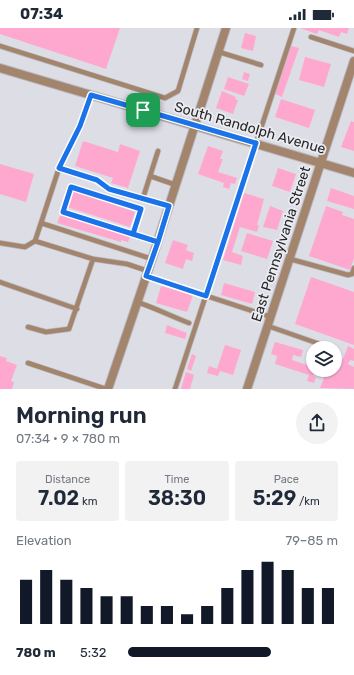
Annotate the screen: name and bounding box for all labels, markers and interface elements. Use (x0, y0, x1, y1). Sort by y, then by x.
text: 07:34 (20, 5, 63, 23)
pin (126, 93, 160, 127)
street label: South Randolph Avenue (172, 98, 328, 158)
icon: arrive (132, 99, 154, 121)
street label: East Pennsylvania Street (248, 164, 314, 324)
map controls (306, 341, 342, 377)
button: layers (306, 341, 342, 377)
text: Morning run (16, 402, 147, 429)
button: share (296, 402, 338, 444)
text: 07:34 · 9 × 780 m (16, 431, 120, 446)
text: Distance (45, 473, 90, 486)
text: Time (165, 473, 189, 486)
text: Pace (274, 473, 299, 486)
text: 7.02 (38, 486, 79, 510)
text: 38:30 (148, 486, 206, 510)
text: 5:29 (253, 486, 296, 510)
text: km (79, 495, 97, 508)
text: /km (296, 495, 320, 508)
text: Elevation (16, 533, 72, 548)
text: 79–85 m (286, 533, 338, 548)
text: 780 m (16, 645, 56, 660)
text: 5:32 (80, 645, 107, 660)

